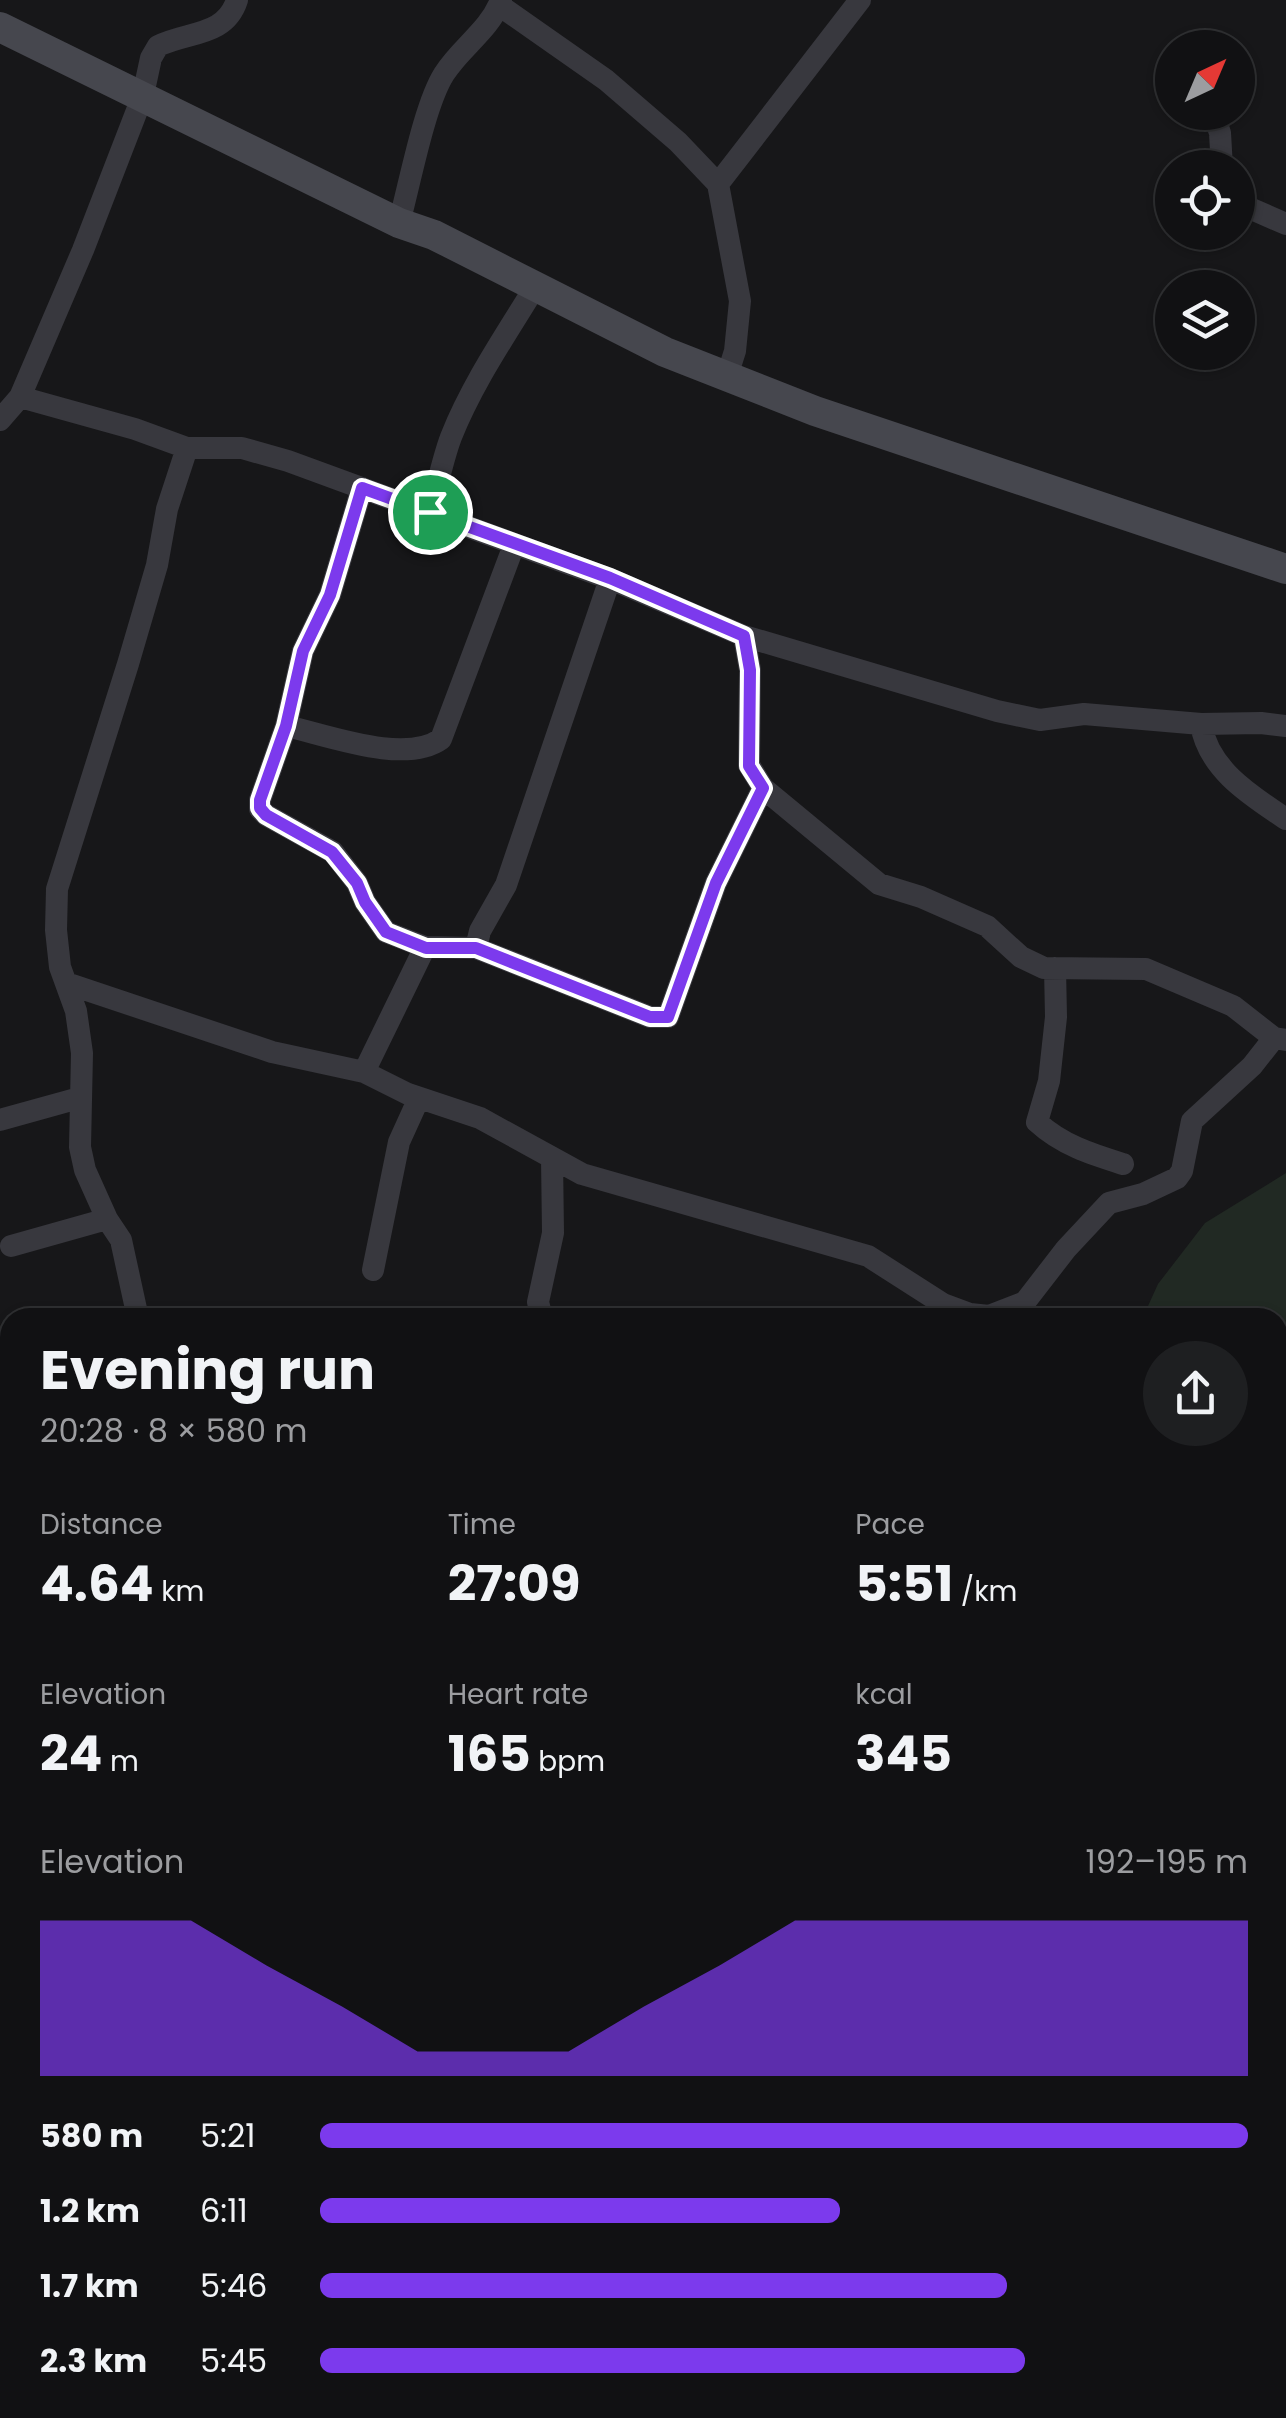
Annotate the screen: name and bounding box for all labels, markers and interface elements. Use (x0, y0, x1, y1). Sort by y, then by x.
north arrow (1155, 30, 1255, 130)
map controls (1155, 30, 1255, 370)
button: locate (1155, 150, 1255, 250)
button: layers (1155, 270, 1255, 370)
pin (388, 470, 473, 555)
icon: arrive (403, 485, 458, 540)
text: Evening run (40, 1331, 375, 1408)
button: share (1143, 1341, 1248, 1446)
text: 20:28 · 8 × 580 m (40, 1408, 308, 1453)
text: Distance (40, 1505, 163, 1544)
text: Time (448, 1505, 516, 1544)
text: Pace (855, 1505, 925, 1544)
text: 4.64 (40, 1548, 154, 1619)
text: 27:09 (448, 1548, 581, 1619)
text: 5:51 (855, 1548, 953, 1619)
text: km (154, 1572, 204, 1611)
text: /km (953, 1572, 1017, 1611)
text: Elevation (40, 1675, 166, 1714)
text: Heart rate (448, 1675, 588, 1714)
text: kcal (855, 1675, 913, 1714)
text: 24 (40, 1718, 102, 1789)
text: 165 (448, 1718, 531, 1789)
text: 345 (855, 1718, 952, 1789)
text: m (102, 1742, 139, 1781)
text: bpm (531, 1742, 605, 1781)
text: Elevation (40, 1839, 184, 1884)
text: 192–195 m (1086, 1839, 1248, 1884)
text: 580 m (40, 2113, 143, 2158)
text: 5:21 (200, 2113, 256, 2158)
text: 1.2 km (40, 2188, 140, 2233)
text: 6:11 (200, 2188, 248, 2233)
text: 1.7 km (40, 2263, 139, 2308)
text: 5:46 (200, 2263, 267, 2308)
text: 2.3 km (40, 2338, 147, 2383)
text: 5:45 (200, 2338, 267, 2383)

